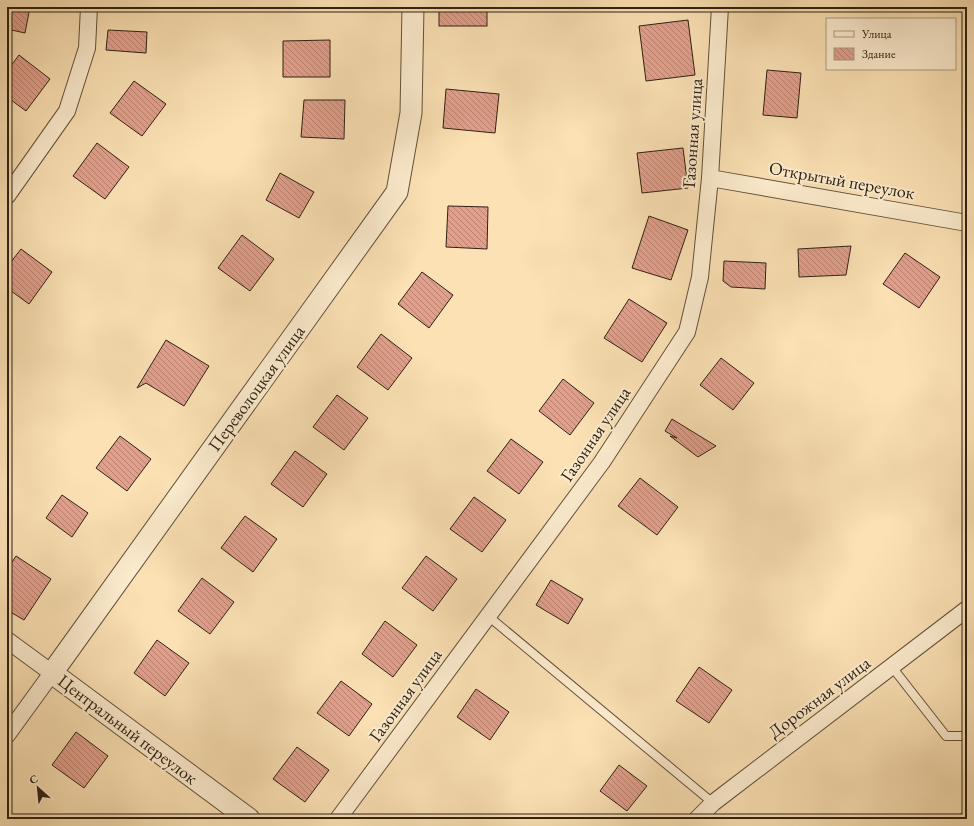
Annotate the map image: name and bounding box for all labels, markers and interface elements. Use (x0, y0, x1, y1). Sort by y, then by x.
legend (826, 18, 956, 70)
text: Улица (861, 26, 892, 42)
text: Здание (862, 46, 896, 62)
street label: Газонная улица (677, 77, 707, 189)
street label: Открытый переулок (767, 156, 917, 204)
street label: Переволоцкая улица (202, 320, 310, 456)
street label: Газонная улица (555, 381, 636, 486)
street label: Газонная улица (363, 643, 447, 746)
street label: Дорожная улица (763, 651, 875, 743)
street label: Центральный переулок (54, 669, 203, 789)
north arrow (18, 768, 58, 808)
text: С (27, 771, 40, 787)

